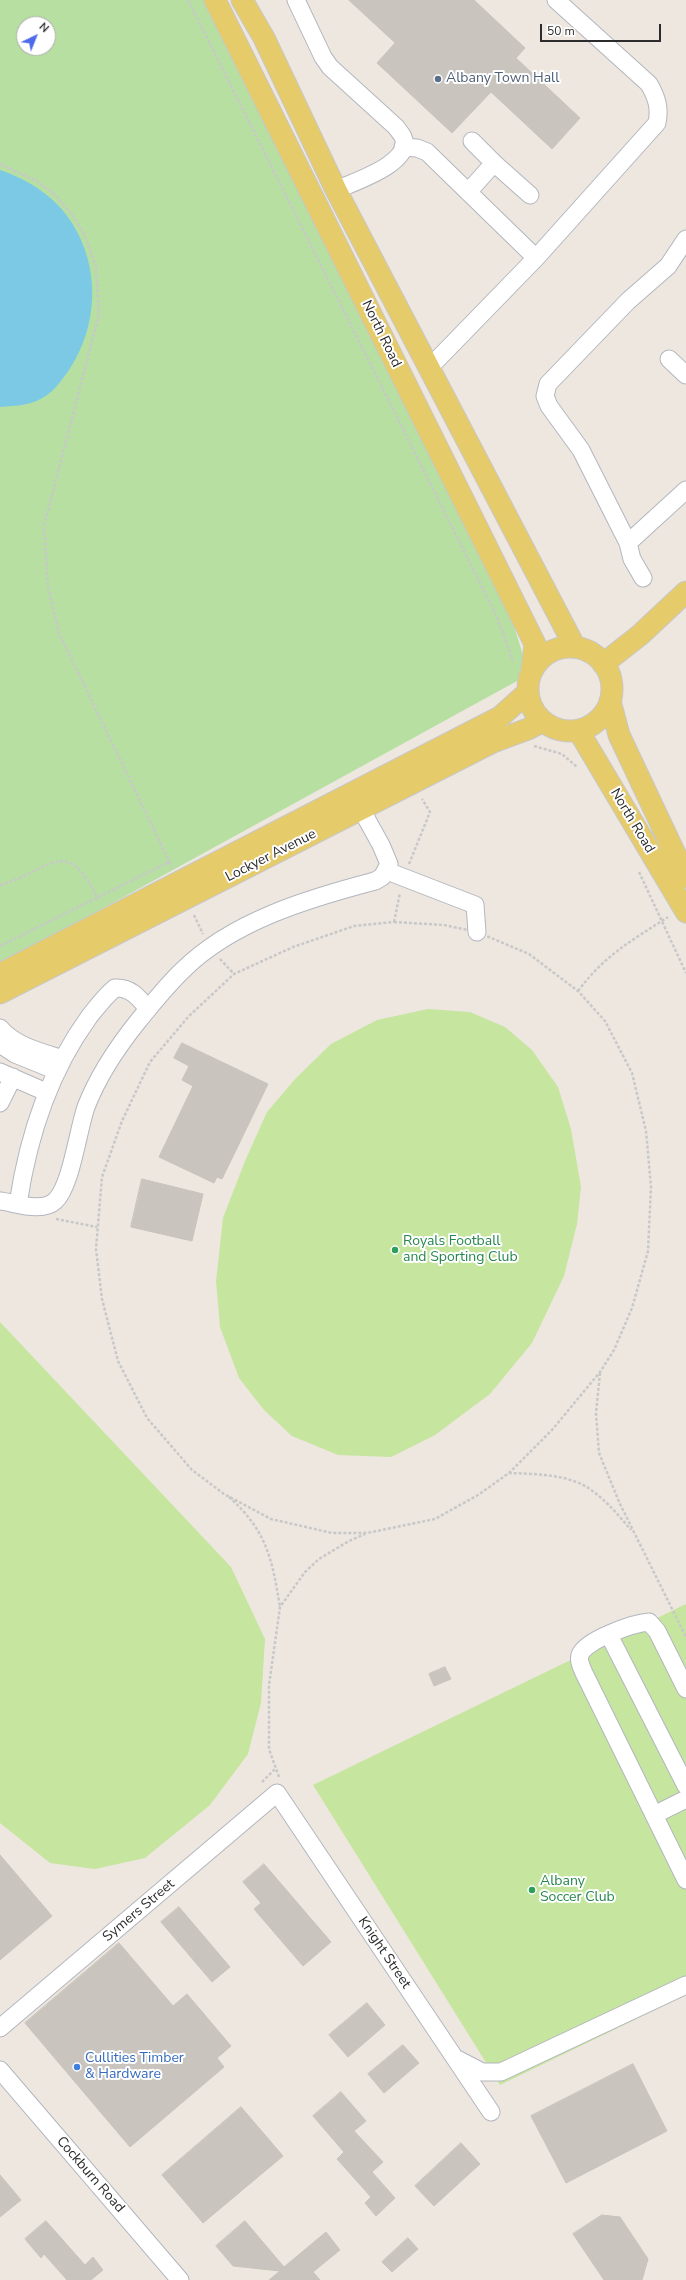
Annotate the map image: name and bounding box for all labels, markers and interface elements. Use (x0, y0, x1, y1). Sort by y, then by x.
north arrow (16, 16, 56, 56)
scale bar (542, 16, 663, 42)
text: N (36, 19, 52, 36)
text: 50 m (547, 23, 575, 39)
place label: Albany Town Hall (446, 71, 559, 87)
marker: Albany Town Hall (433, 74, 443, 84)
street label: North Road (358, 298, 404, 370)
street label: North Road (606, 786, 658, 856)
street label: Lockyer Avenue (223, 826, 319, 886)
place label: Royals Football and Sporting Club (403, 1234, 518, 1266)
marker: Royals Football and Sporting Club (390, 1245, 400, 1255)
place label: Albany Soccer Club (540, 1874, 615, 1906)
street label: Symers Street (100, 1876, 178, 1946)
marker: Albany Soccer Club (527, 1885, 537, 1895)
street label: Knight Street (354, 1914, 414, 1992)
place label: Cullities Timber & Hardware (85, 2051, 184, 2084)
marker: Cullities Timber & Hardware (72, 2062, 82, 2072)
street label: Cockburn Road (52, 2134, 128, 2216)

